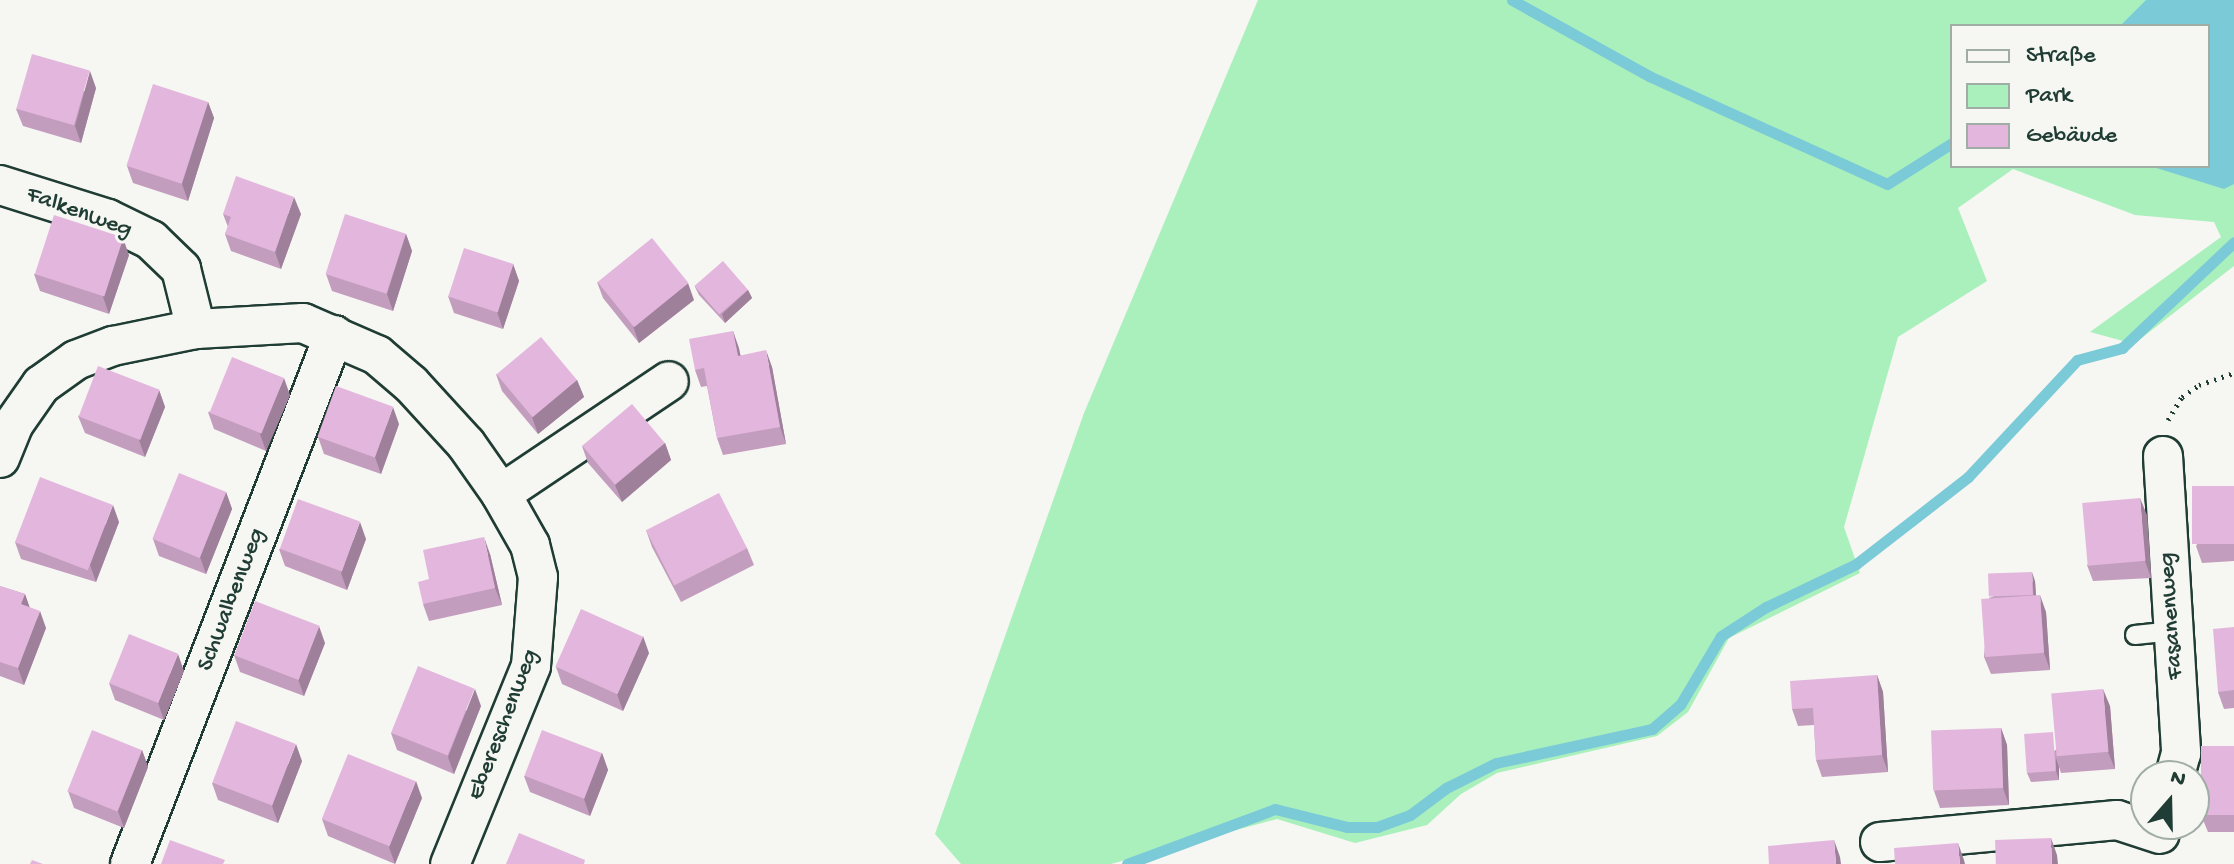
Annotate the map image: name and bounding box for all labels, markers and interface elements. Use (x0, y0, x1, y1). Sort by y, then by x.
legend (1950, 24, 2210, 168)
text: Straße (2026, 42, 2096, 71)
text: Park (2026, 82, 2072, 111)
text: Gebäude (2026, 122, 2117, 151)
street label: Falkenweg (22, 181, 136, 245)
street label: Schwalbenweg (192, 525, 272, 675)
street label: Fasanenweg (2153, 551, 2191, 681)
street label: Ebereschenweg (462, 646, 546, 804)
north arrow (2130, 760, 2210, 840)
text: N (2166, 765, 2189, 794)

